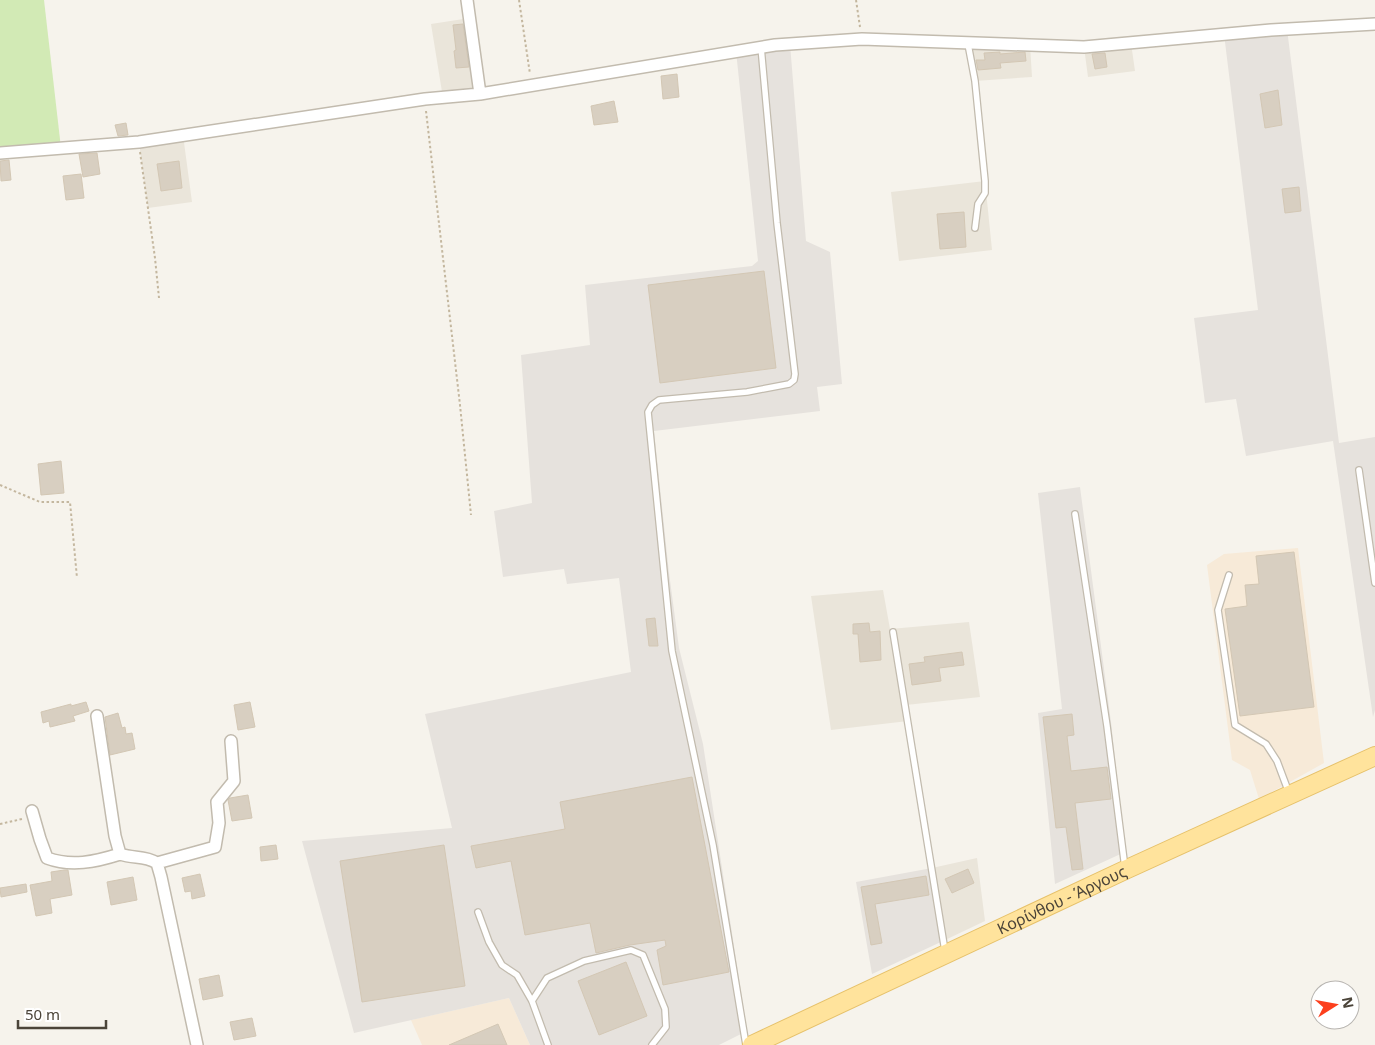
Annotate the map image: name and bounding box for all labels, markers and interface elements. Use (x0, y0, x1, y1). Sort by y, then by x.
street label: Κορίνθου - Άργους (993, 860, 1130, 940)
north arrow (1310, 980, 1360, 1030)
text: N (1338, 995, 1359, 1010)
scale bar (18, 998, 105, 1030)
text: 50 m (25, 1004, 60, 1024)

